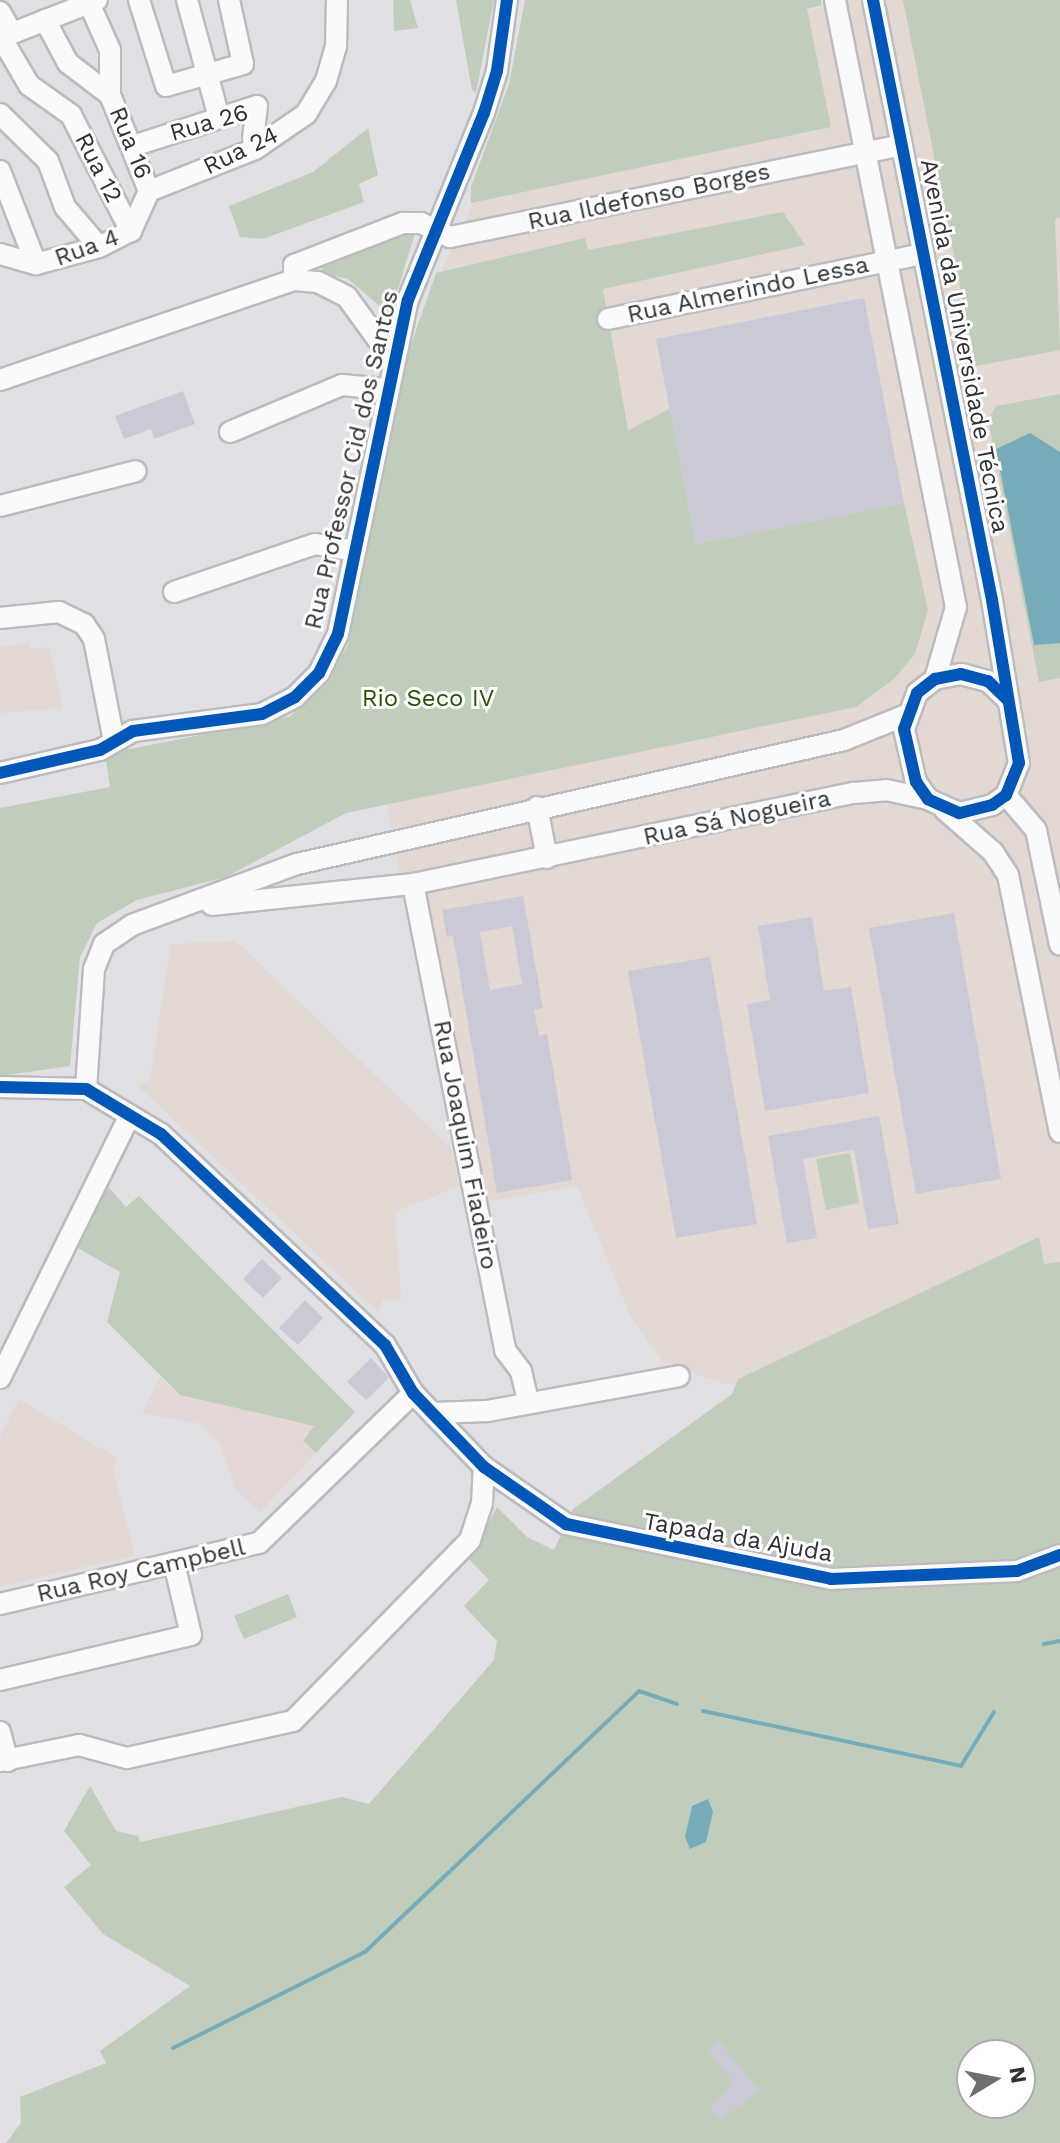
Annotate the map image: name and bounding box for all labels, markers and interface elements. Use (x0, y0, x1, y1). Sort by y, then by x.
street label: Rua 26 (166, 98, 252, 148)
street label: Rua 16 (102, 102, 158, 184)
street label: Rua 24 (199, 120, 283, 182)
street label: Rua 12 (68, 128, 128, 208)
street label: Avenida da Universidade Técnica (913, 156, 1015, 536)
street label: Rua Ildefonso Borges (525, 157, 773, 237)
street label: Rua 4 (51, 223, 123, 273)
street label: Rua Almerindo Lessa (624, 250, 872, 330)
street label: Rua Professor Cid dos Santos (299, 287, 405, 633)
park label: Rio Seco IV (362, 685, 494, 713)
street label: Rua Sá Nogueira (640, 784, 834, 852)
street label: Rua Joaquim Fiadeiro (427, 1017, 503, 1273)
street label: Tapada da Ajuda (640, 1507, 836, 1569)
street label: Rua Roy Campbell (34, 1533, 248, 1609)
north arrow (956, 2039, 1036, 2119)
text: N (1004, 2065, 1032, 2085)

